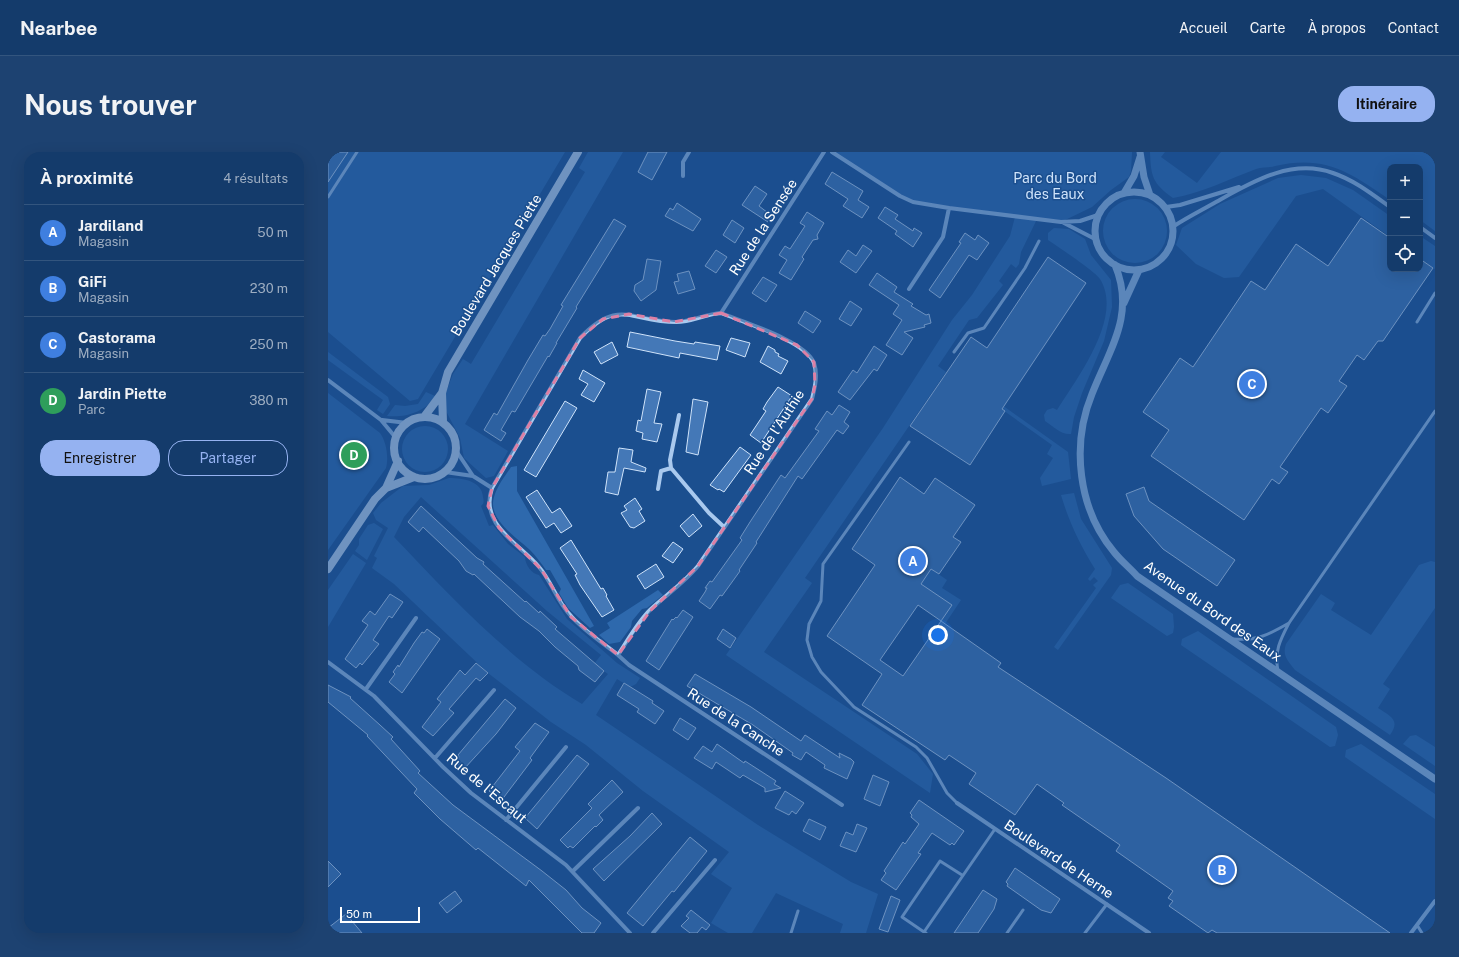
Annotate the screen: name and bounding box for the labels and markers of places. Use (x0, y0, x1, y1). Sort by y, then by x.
pin: C (1239, 369, 1265, 399)
pin: D (341, 440, 367, 470)
pin: A (900, 546, 926, 576)
pin: B (1209, 855, 1235, 885)

